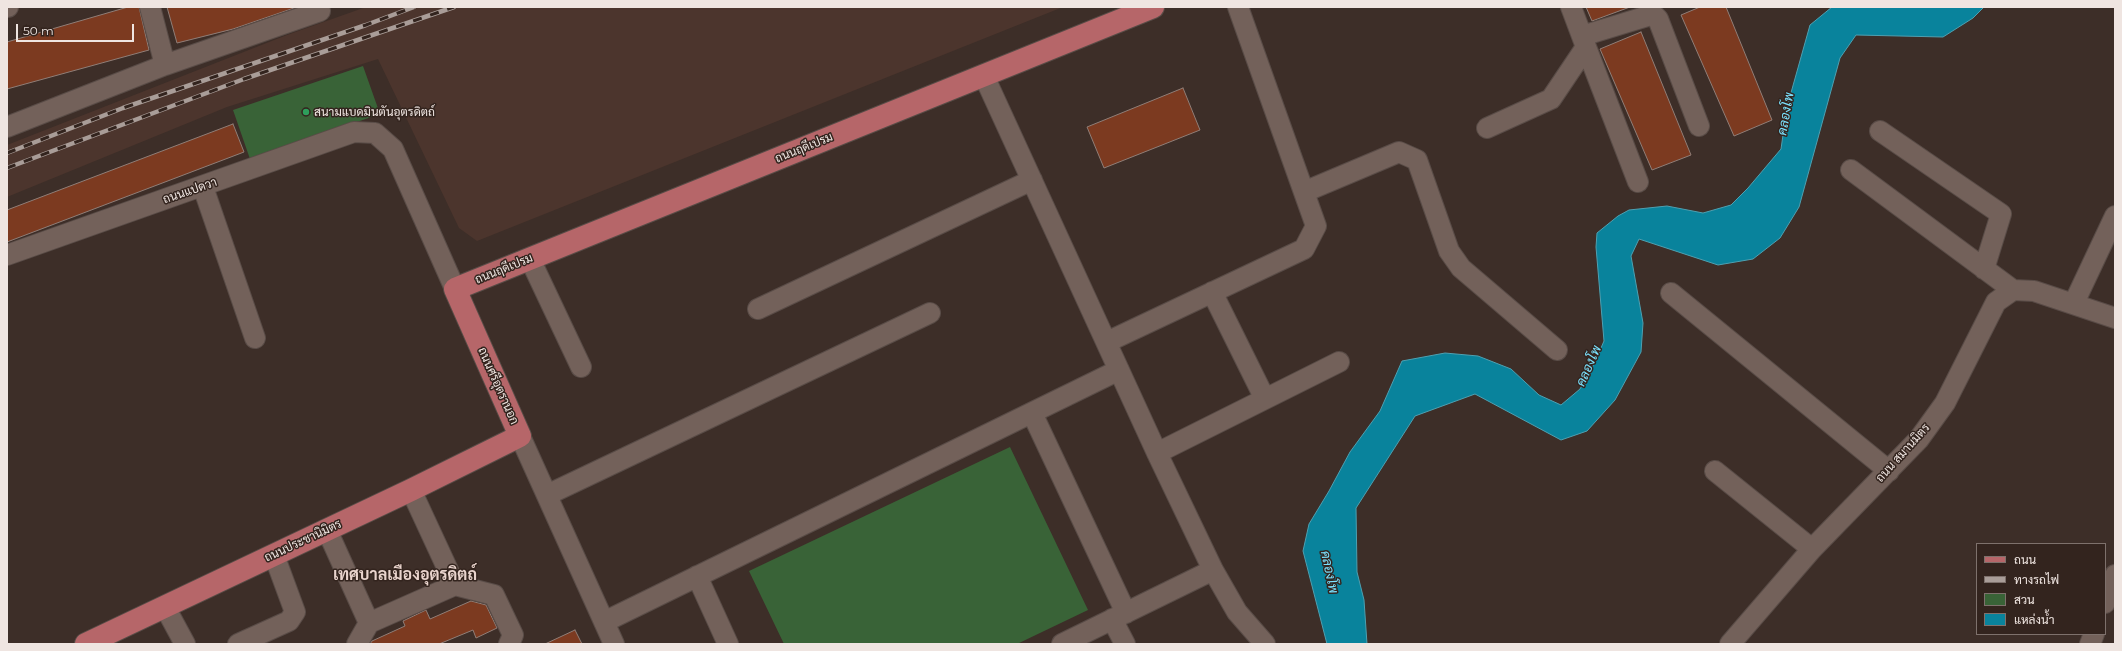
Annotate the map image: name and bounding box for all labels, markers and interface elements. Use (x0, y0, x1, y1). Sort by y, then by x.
scale bar (18, 16, 136, 42)
text: 50 m (23, 23, 54, 38)
water label: คลองโพ (1775, 91, 1797, 137)
place label: สนามแบดมินตันอุตรดิตถ์ (314, 105, 435, 119)
marker: สนามแบดมินตันอุตรดิตถ์ (301, 107, 311, 117)
street label: ถนนฤดีเปรม (773, 130, 835, 166)
street label: ถนนแปดวา (161, 175, 219, 207)
street label: ถนนฤดีเปรม (473, 251, 535, 287)
water label: คลองโพ (1573, 343, 1605, 389)
street label: ถนนศรีอุตรานอก (475, 345, 521, 427)
street label: ถนน สมานมิตร (1873, 421, 1933, 485)
street label: ถนนประชานิมิตร (262, 517, 344, 565)
legend (1976, 543, 2106, 635)
water label: คลองโพ (1317, 549, 1341, 595)
text: ถนน (2014, 552, 2036, 567)
district label: เทศบาลเมืองอุตรดิตถ์ (333, 565, 477, 585)
text: ทางรถไฟ (2014, 572, 2059, 587)
text: สวน (2014, 592, 2035, 607)
text: แหล่งน้ำ (2014, 612, 2054, 627)

